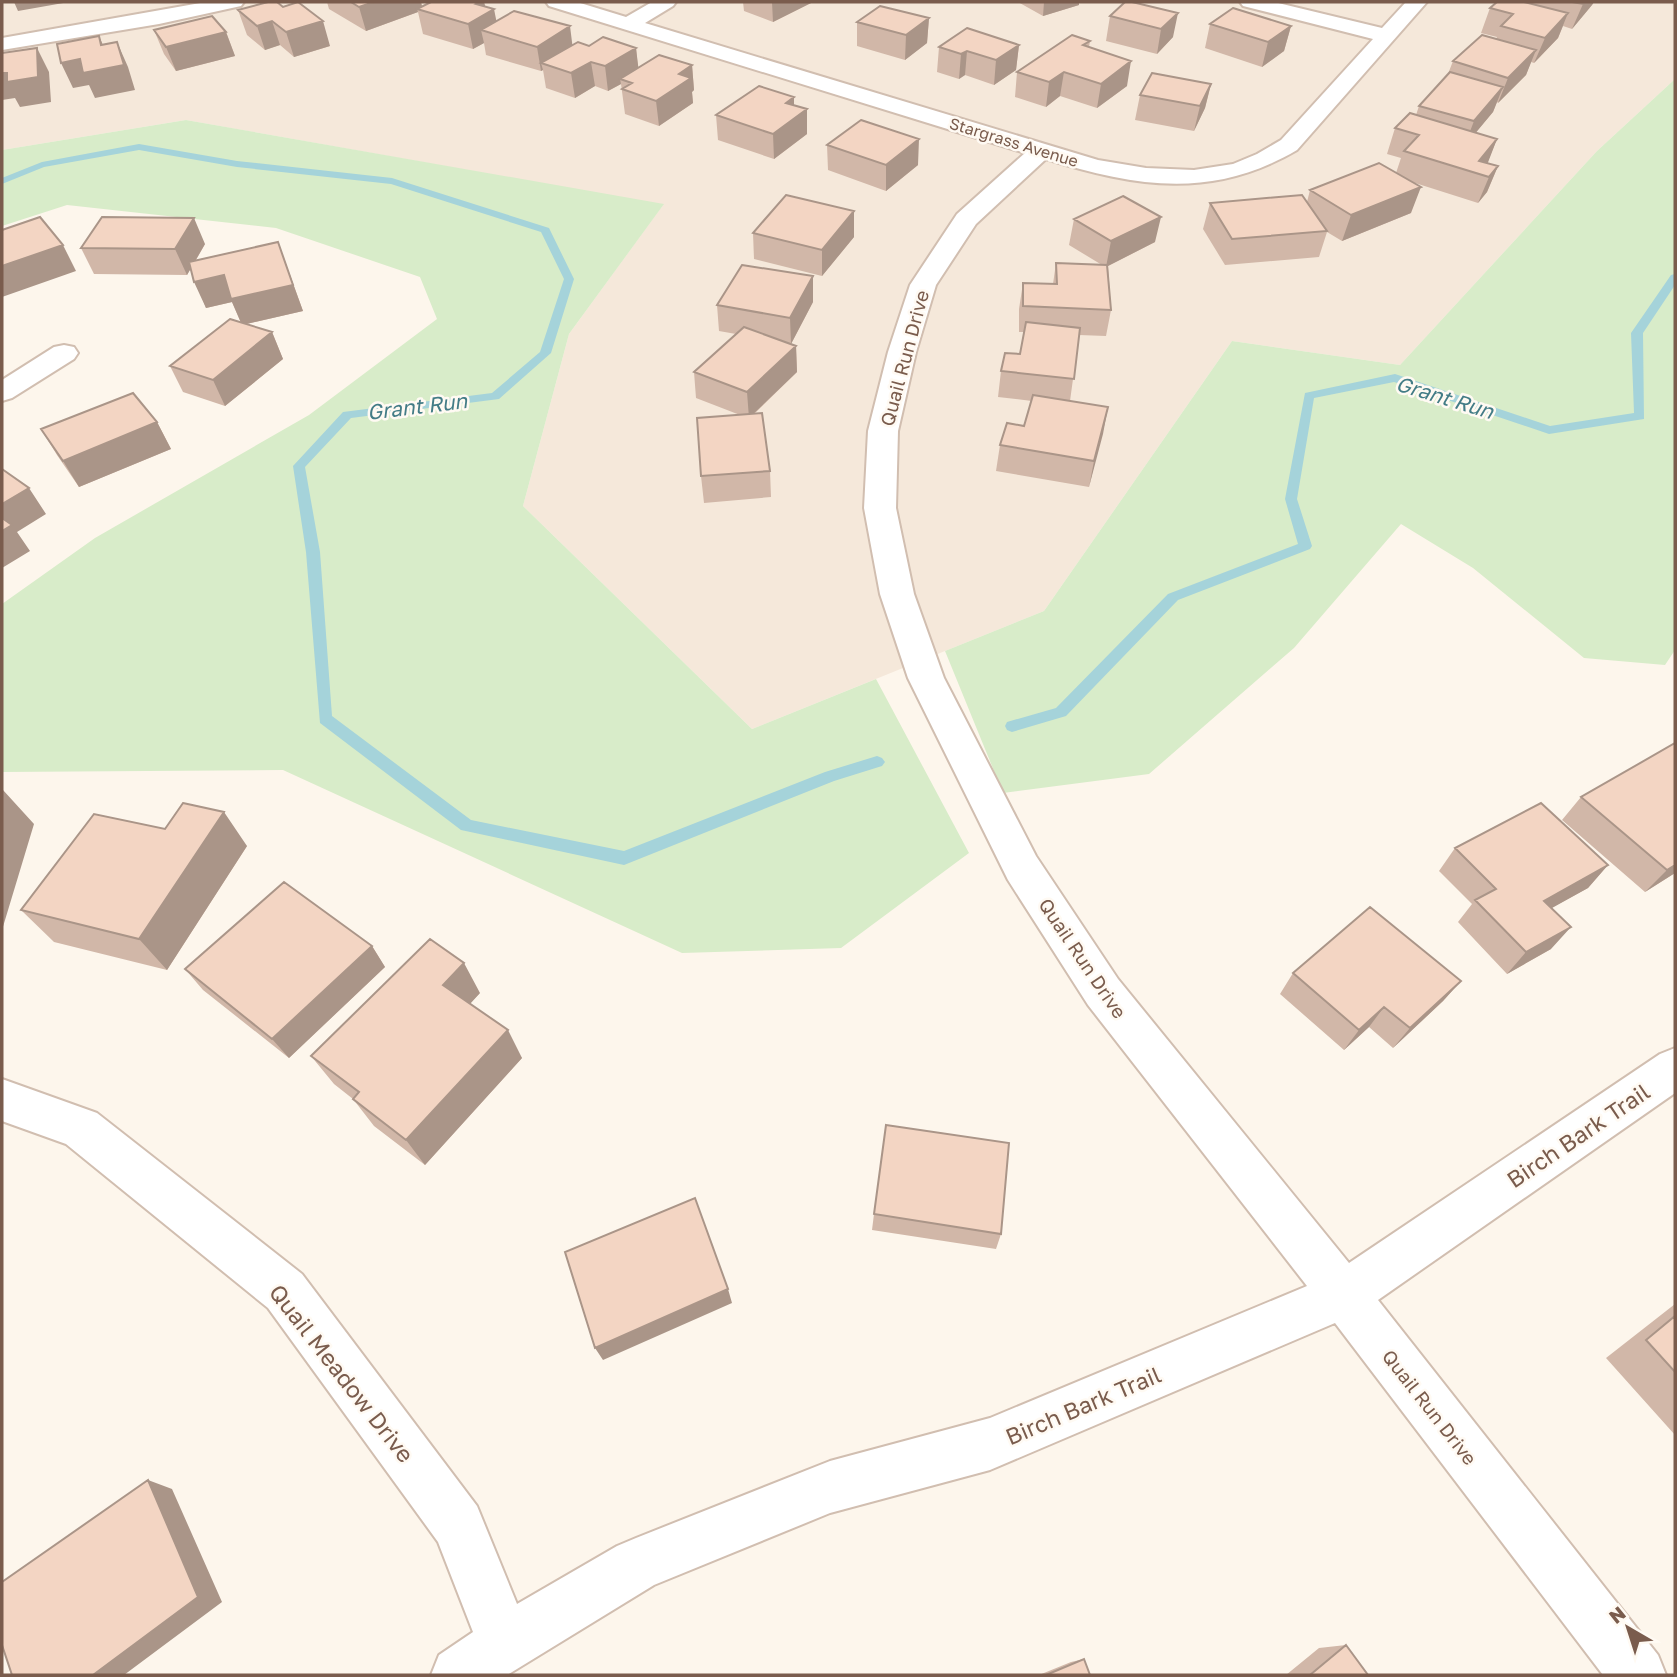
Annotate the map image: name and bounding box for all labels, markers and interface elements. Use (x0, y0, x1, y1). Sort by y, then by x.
street label: Stargrass Avenue (947, 113, 1081, 171)
street label: Quail Run Drive (875, 288, 933, 428)
water label: Grant Run (1393, 370, 1498, 424)
water label: Grant Run (366, 387, 470, 425)
street label: Quail Run Drive (1034, 894, 1132, 1022)
street label: Birch Bark Trail (1501, 1077, 1655, 1193)
street label: Quail Meadow Drive (264, 1278, 420, 1468)
street label: Quail Run Drive (1378, 1345, 1482, 1469)
street label: Birch Bark Trail (1001, 1360, 1165, 1450)
north arrow (1593, 1593, 1663, 1663)
text: N (1604, 1601, 1630, 1628)

